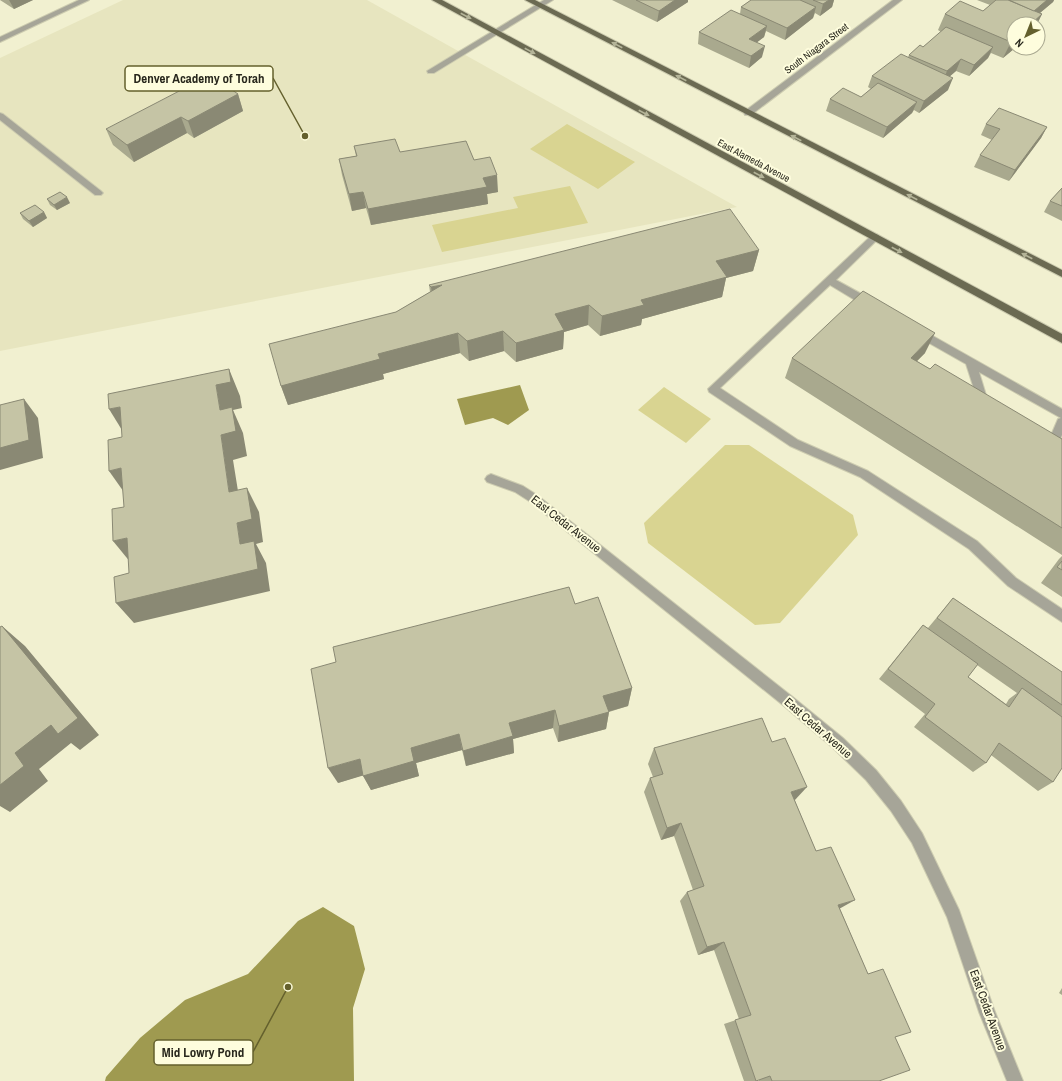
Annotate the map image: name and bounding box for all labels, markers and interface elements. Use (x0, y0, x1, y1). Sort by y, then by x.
one-way arrow (460, 13, 472, 19)
north arrow (1006, 16, 1046, 56)
street label: South Niagara Street (782, 20, 852, 77)
text: N (1012, 36, 1026, 51)
one-way arrow (611, 42, 623, 48)
one-way arrow (524, 47, 536, 54)
callout: Denver Academy of Torah (125, 66, 273, 91)
text: Denver Academy of Torah (134, 70, 264, 87)
one-way arrow (675, 75, 686, 81)
one-way arrow (638, 109, 650, 116)
one-way arrow (790, 134, 802, 141)
street label: East Alameda Avenue (715, 136, 793, 185)
one-way arrow (753, 171, 764, 178)
one-way arrow (906, 194, 918, 200)
one-way arrow (892, 246, 903, 253)
one-way arrow (1022, 253, 1033, 260)
street label: East Cedar Avenue (528, 492, 604, 556)
street label: East Cedar Avenue (781, 694, 855, 762)
street label: East Cedar Avenue (966, 968, 1010, 1052)
callout: Mid Lowry Pond (154, 1040, 253, 1065)
text: Mid Lowry Pond (162, 1044, 244, 1061)

